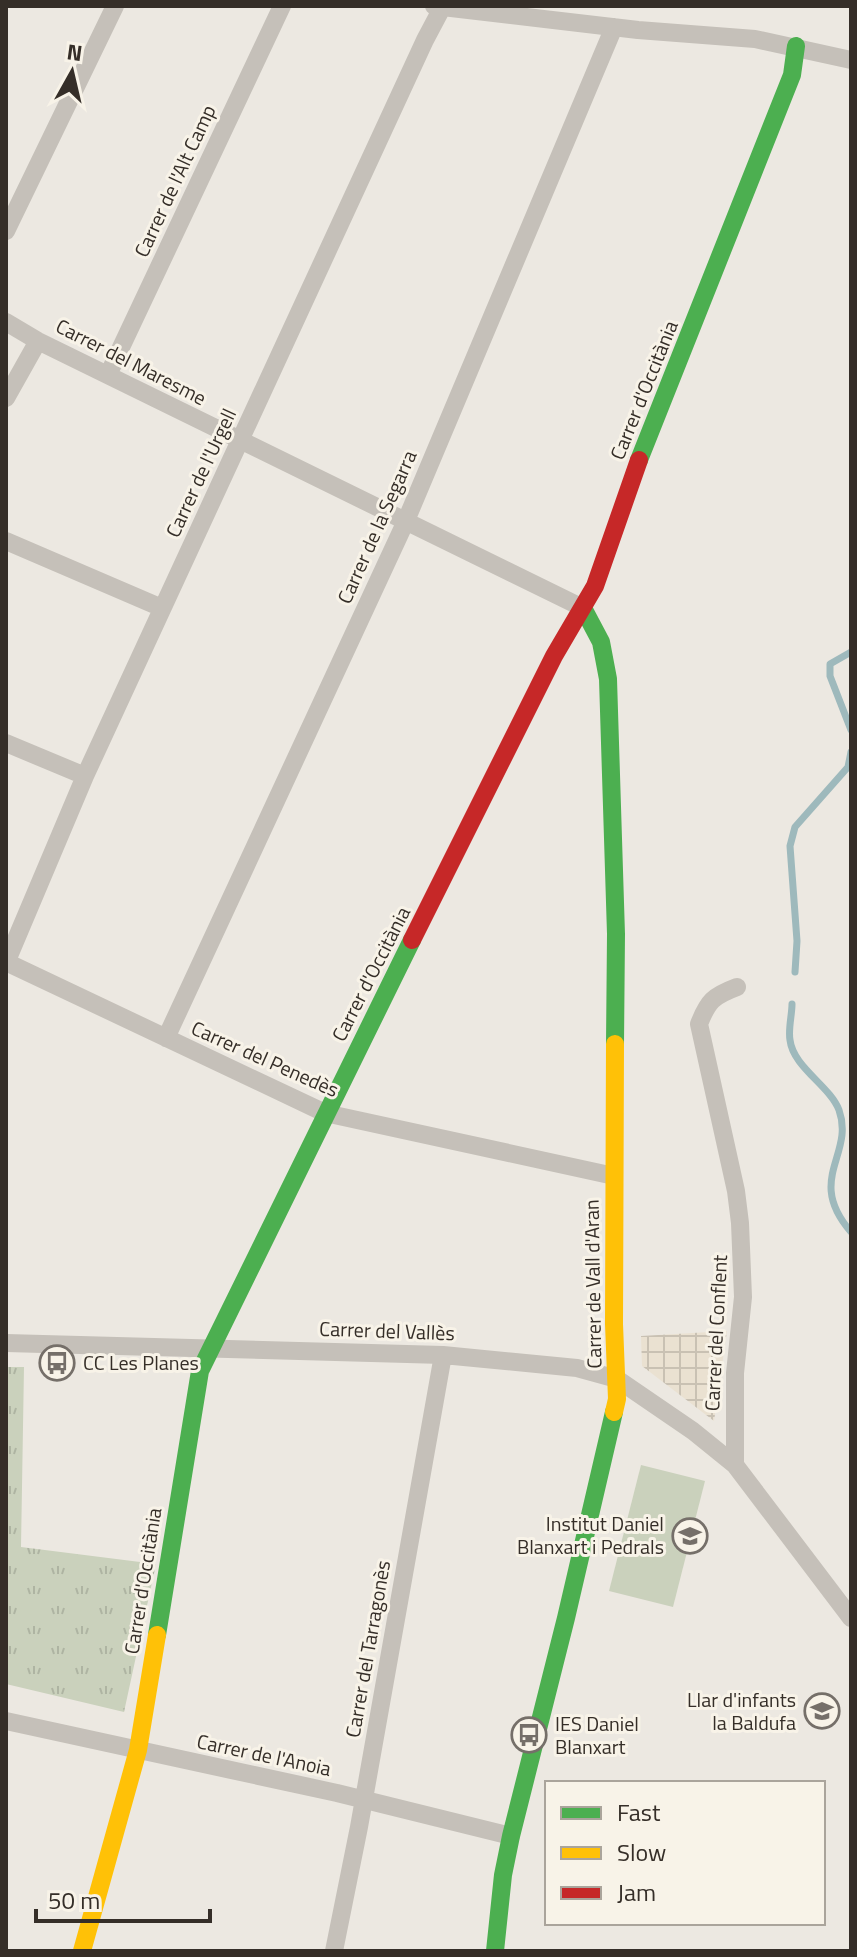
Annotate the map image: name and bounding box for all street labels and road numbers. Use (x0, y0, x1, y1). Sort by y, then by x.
street label: Carrer de l'Alt Camp (126, 99, 223, 262)
street label: Carrer del Maresme (50, 310, 212, 413)
street label: Carrer d'Occitània (601, 315, 686, 464)
street label: Carrer de l'Urgell (157, 403, 244, 542)
street label: Carrer de la Segarra (329, 445, 424, 609)
street label: Carrer d'Occitània (323, 901, 418, 1047)
street label: Carrer del Penedès (187, 1012, 344, 1105)
street label: Carrer de Vall d'Aran (576, 1199, 609, 1369)
street label: Carrer del Conflent (696, 1254, 735, 1412)
street label: Carrer del Vallès (319, 1313, 455, 1348)
street label: Carrer d'Occitània (116, 1506, 169, 1656)
street label: Carrer del Tarragonès (337, 1558, 398, 1740)
street label: Carrer de l'Anoia (194, 1725, 334, 1784)

